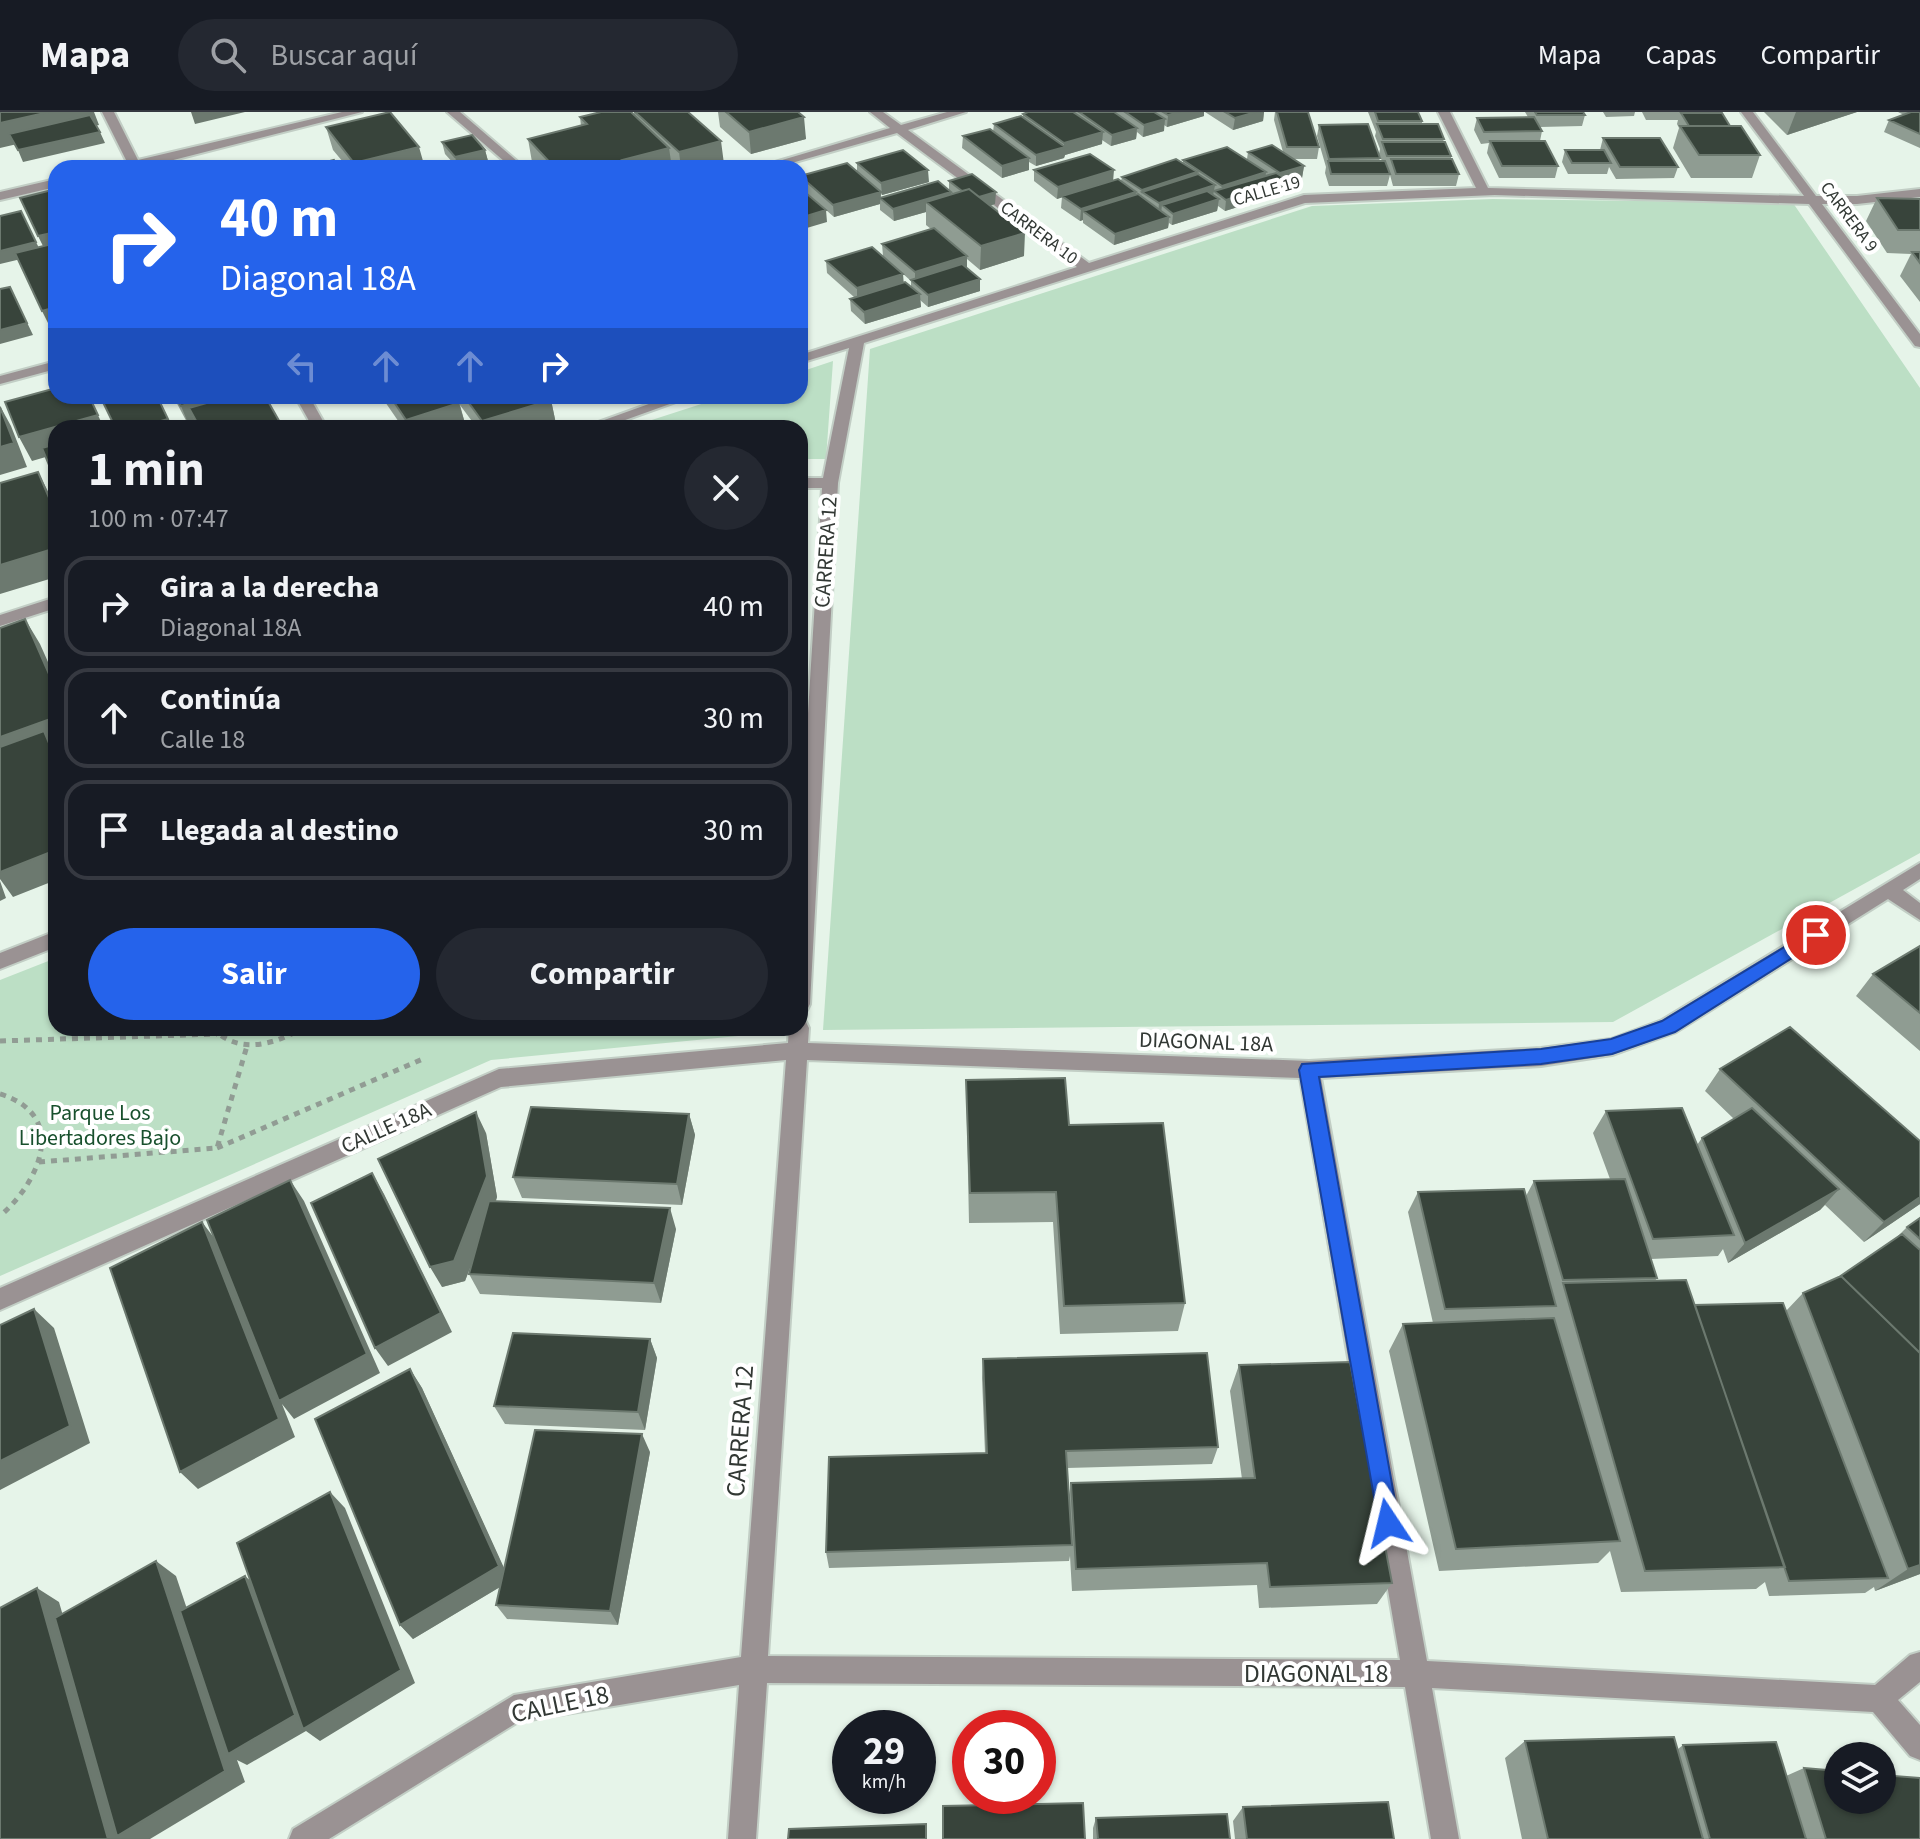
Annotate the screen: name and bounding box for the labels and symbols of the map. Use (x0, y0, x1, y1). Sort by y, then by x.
street label: CALLE 19 (1231, 170, 1303, 212)
street label: CARRERA 9 (1814, 177, 1884, 258)
street label: CARRERA 10 (995, 195, 1083, 271)
street label: CARRERA 12 (806, 495, 846, 609)
pin (1782, 901, 1850, 969)
street label: DIAGONAL 18A (1138, 1024, 1274, 1060)
street label: CALLE 18A (336, 1094, 436, 1162)
park label: Parque Los Libertadores Bajo (19, 1097, 181, 1154)
street label: CARRERA 12 (717, 1364, 763, 1498)
position arrow (1346, 1481, 1430, 1565)
street label: DIAGONAL 18 (1244, 1655, 1388, 1692)
street label: CALLE 18 (508, 1676, 612, 1732)
speed limit sign: 30 (952, 1710, 1056, 1814)

